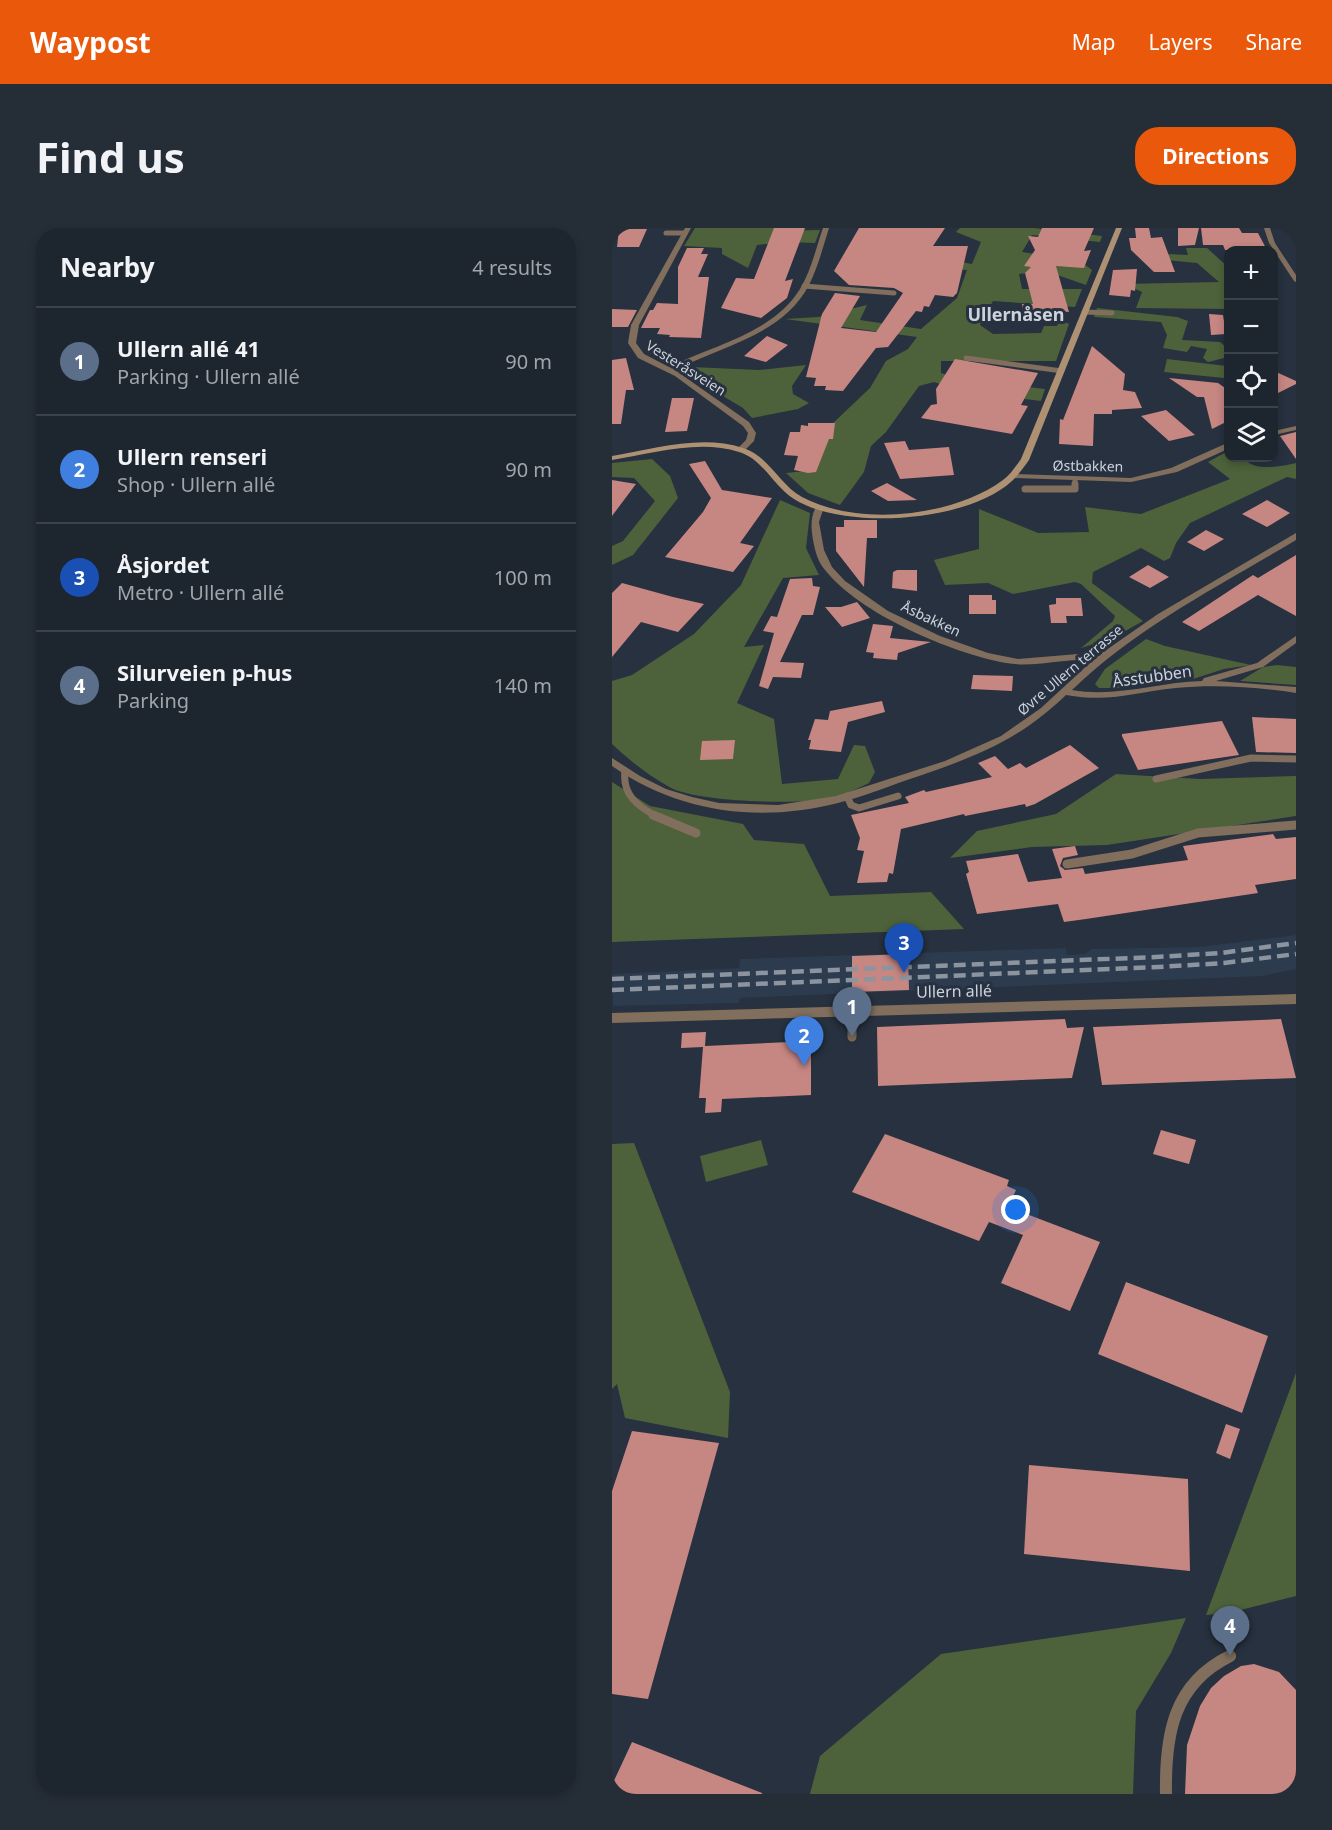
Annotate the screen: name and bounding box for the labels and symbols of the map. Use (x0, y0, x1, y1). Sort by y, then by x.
district label: Ullernåsen (967, 302, 1065, 326)
street label: Vesteråsveien (643, 335, 730, 400)
street label: Østbakken (1053, 455, 1124, 476)
street label: Åsbakken (898, 596, 964, 641)
street label: Øvre Ullern terrasse (1013, 620, 1126, 719)
street label: Åsstubben (1111, 660, 1193, 692)
pin: 3 (884, 924, 924, 973)
street label: Ullern allé (916, 979, 992, 1003)
pin: 1 (832, 988, 872, 1037)
pin: 2 (784, 1016, 824, 1066)
your location (1001, 1195, 1030, 1224)
pin: 4 (1210, 1606, 1250, 1656)

